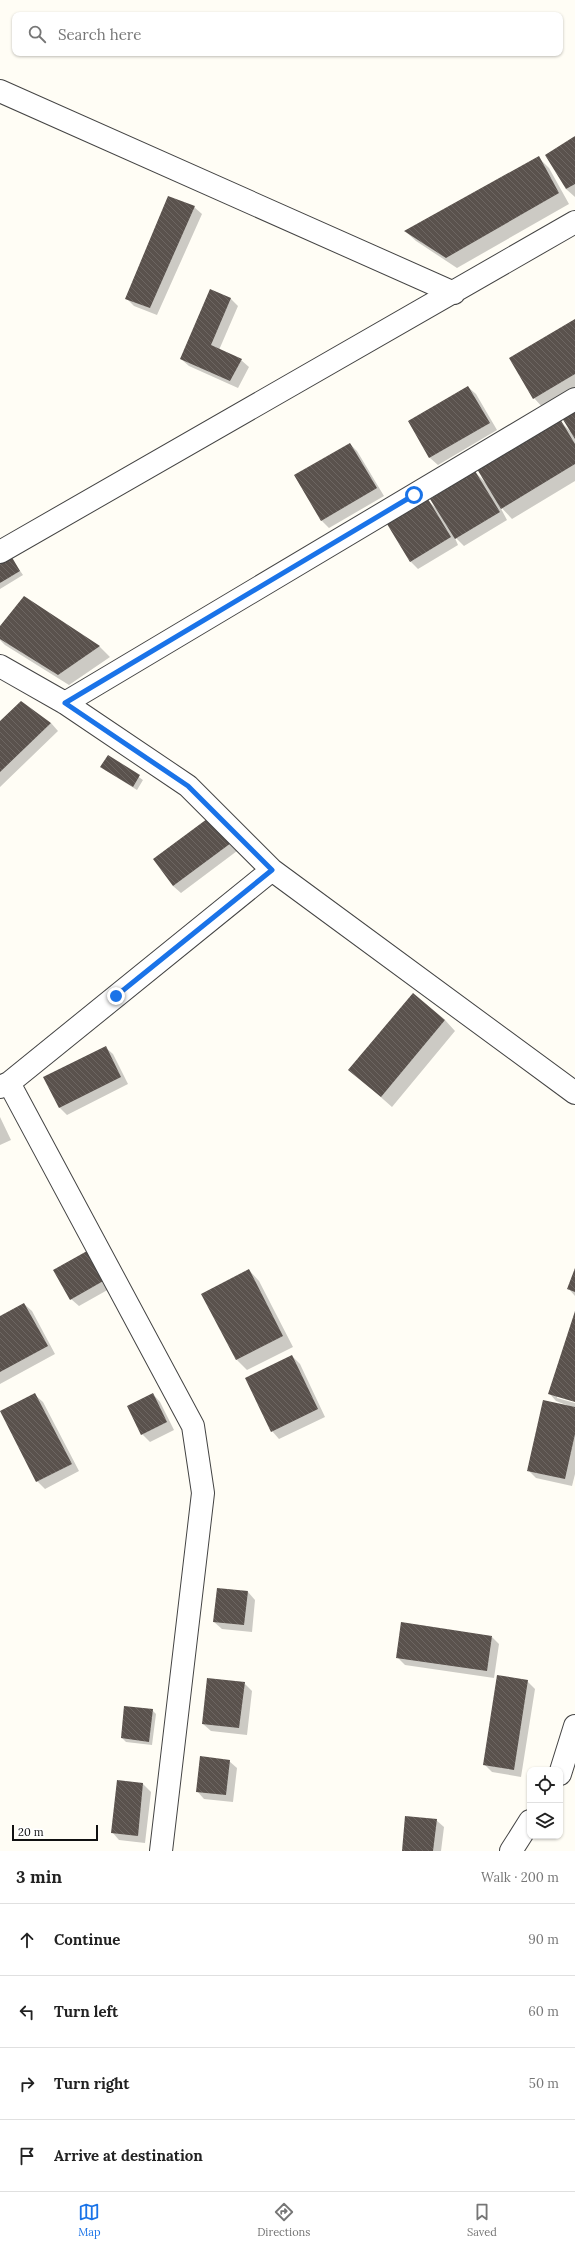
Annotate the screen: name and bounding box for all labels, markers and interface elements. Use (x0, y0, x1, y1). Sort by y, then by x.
search box (12, 12, 563, 56)
icon: search (26, 23, 48, 45)
text: Search here (58, 25, 141, 44)
route start (405, 486, 423, 504)
route end (107, 987, 125, 1005)
map controls (527, 1767, 563, 1839)
button: locate (527, 1767, 563, 1803)
button: layers (527, 1803, 563, 1839)
scale bar (12, 1823, 98, 1842)
text: 20 m (18, 1825, 43, 1839)
text: 3 min (16, 1866, 62, 1888)
text: Walk · 200 m (481, 1869, 559, 1886)
icon: ahead (16, 1929, 38, 1951)
text: Continue (54, 1930, 120, 1949)
text: 90 m (528, 1931, 559, 1948)
icon: left (16, 2001, 38, 2023)
text: Turn left (54, 2002, 118, 2021)
text: 60 m (528, 2003, 559, 2020)
icon: right (16, 2073, 38, 2095)
text: Turn right (54, 2074, 130, 2093)
text: 50 m (529, 2075, 559, 2092)
icon: arrive (16, 2145, 38, 2167)
text: Arrive at destination (54, 2146, 203, 2165)
tab: Map (78, 2201, 101, 2239)
tab: Directions (257, 2201, 310, 2239)
tab: Saved (467, 2201, 497, 2239)

